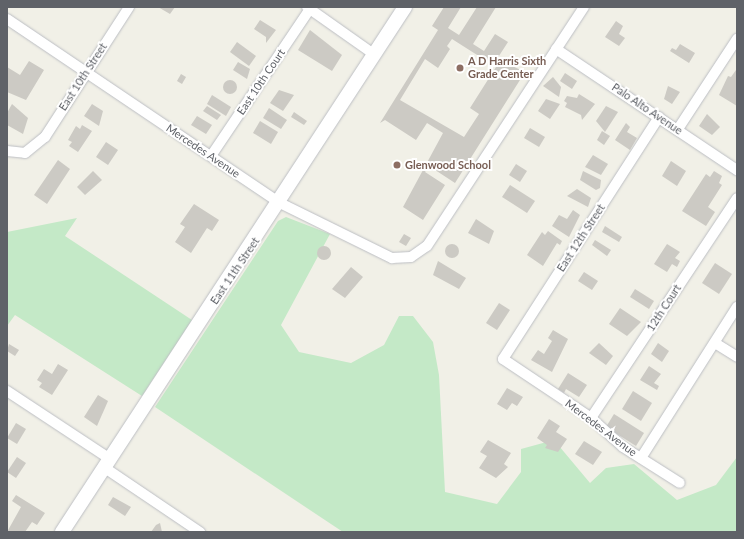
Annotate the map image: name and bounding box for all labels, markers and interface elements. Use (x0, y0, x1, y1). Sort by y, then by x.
street label: East 10th Street (56, 41, 110, 113)
street label: East 10th Court (234, 47, 288, 117)
place label: A D Harris Sixth Grade Center (468, 55, 547, 81)
marker: A D Harris Sixth Grade Center (455, 63, 465, 73)
street label: Palo Alto Avenue (609, 80, 685, 138)
street label: Mercedes Avenue (163, 121, 243, 181)
place label: Glenwood School (405, 158, 491, 172)
marker: Glenwood School (392, 160, 402, 170)
street label: East 12th Street (554, 202, 608, 274)
street label: East 11th Street (208, 235, 262, 307)
street label: 12th Court (644, 282, 684, 334)
street label: Mercedes Avenue (562, 397, 640, 459)

